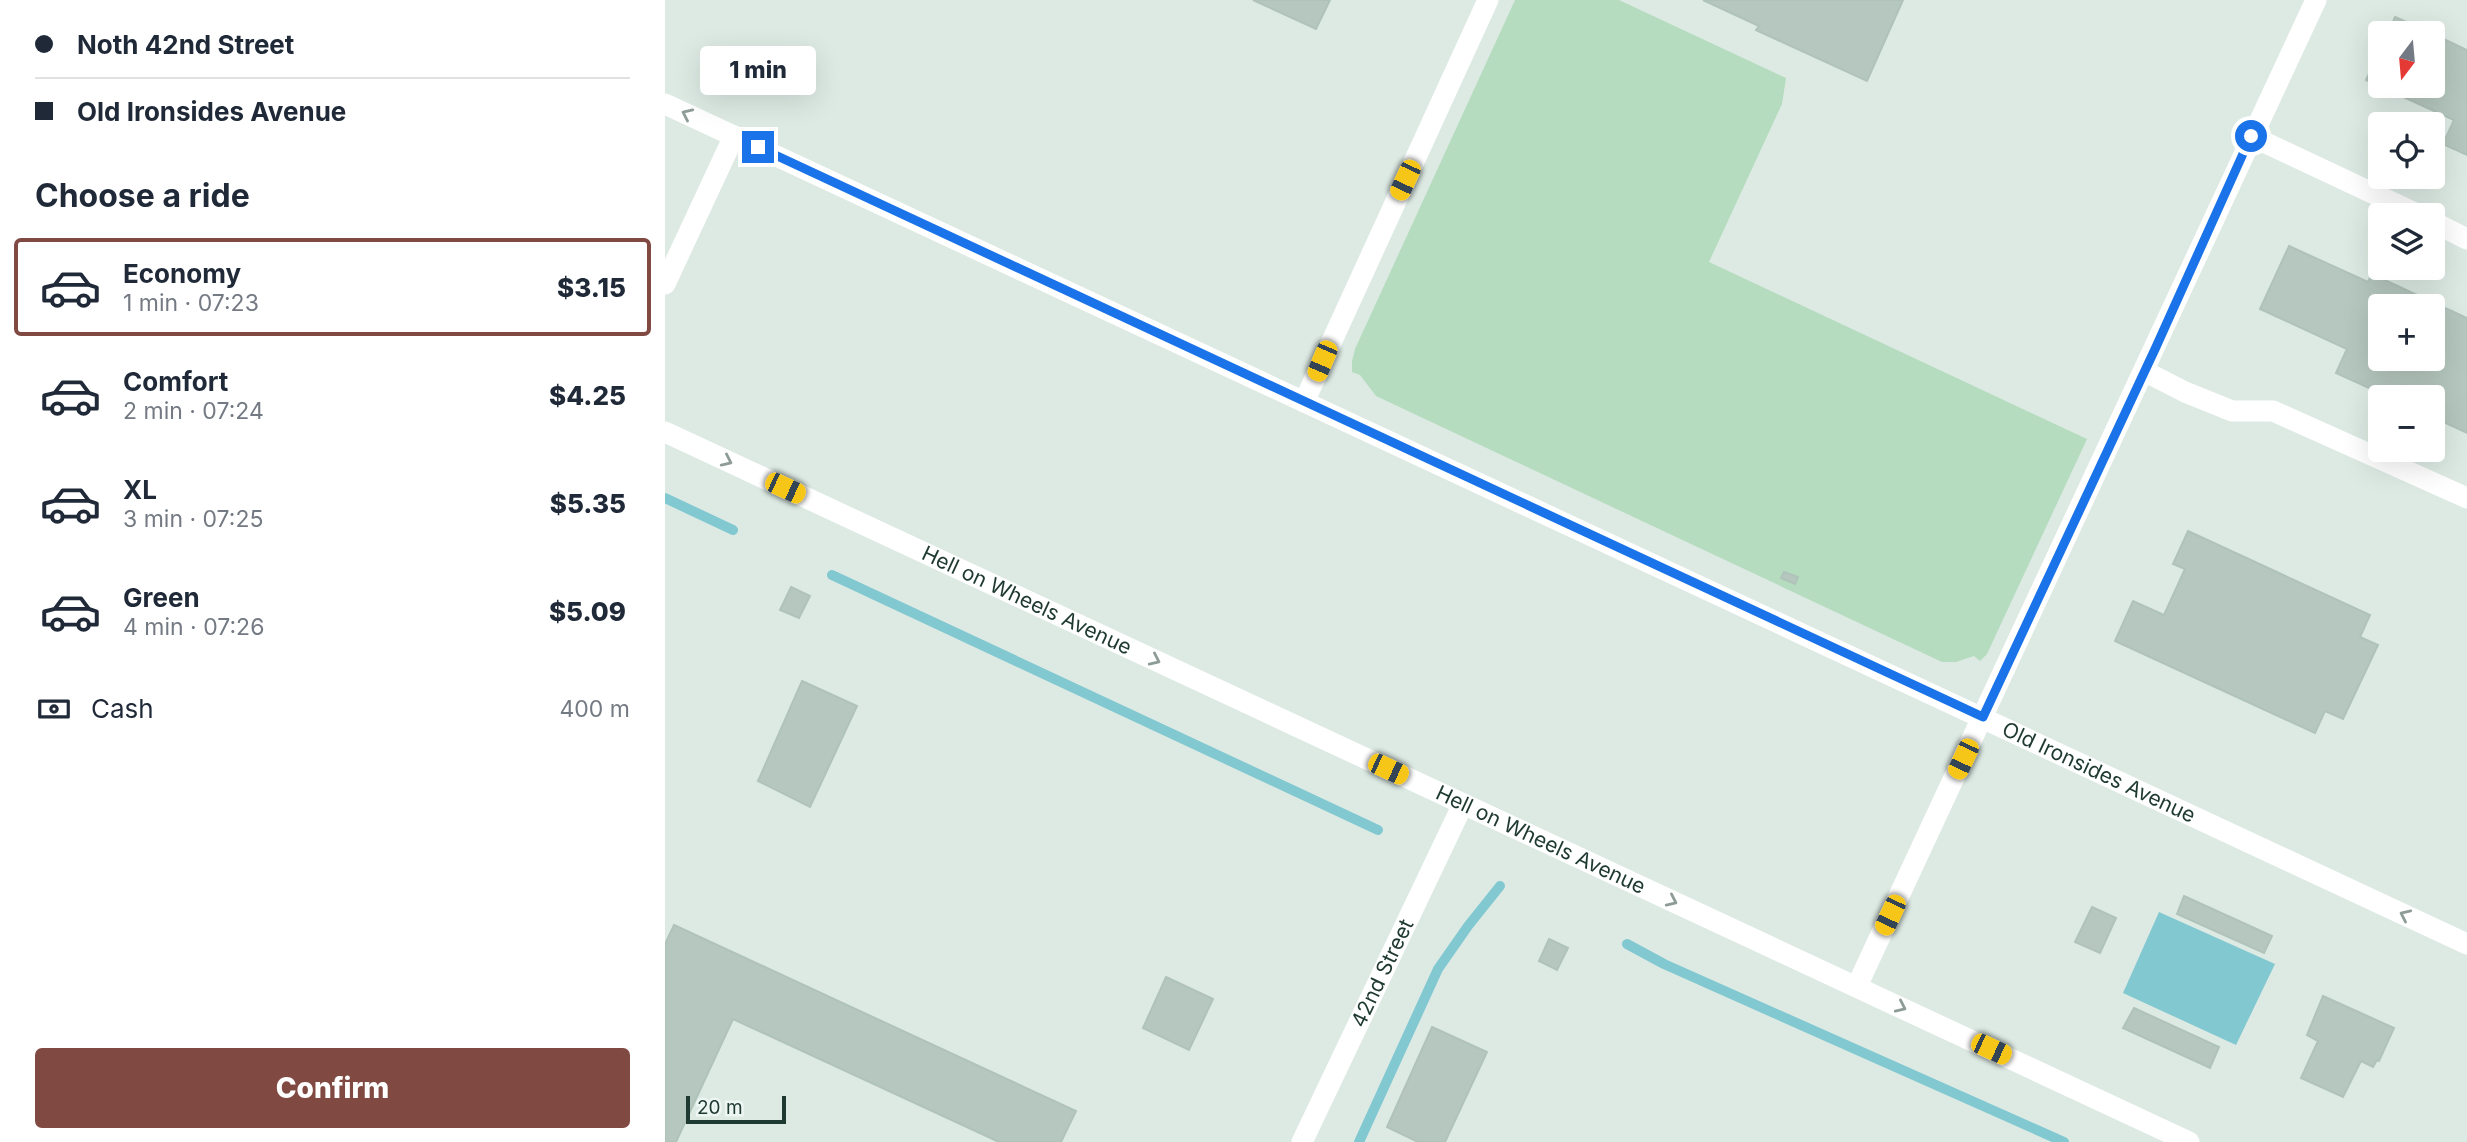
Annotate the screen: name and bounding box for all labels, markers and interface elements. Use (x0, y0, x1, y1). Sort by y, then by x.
north arrow (2368, 21, 2445, 98)
map controls (2368, 21, 2445, 462)
text: Noth 42nd Street (77, 29, 294, 60)
callout: 1 min (700, 46, 816, 94)
text: 1 min (729, 56, 787, 84)
text: Old Ironsides Avenue (77, 96, 346, 127)
one-way arrow (682, 108, 694, 122)
button: locate (2368, 112, 2445, 189)
route start (2235, 120, 2267, 152)
route end (742, 131, 774, 163)
car (1387, 157, 1424, 203)
text: Choose a ride (35, 176, 250, 215)
button: layers (2368, 203, 2445, 280)
icon: car (39, 256, 102, 319)
text: Economy (123, 258, 241, 289)
text: $3.15 (557, 272, 626, 303)
text: 1 min · 07:23 (123, 289, 259, 317)
button: + (2368, 294, 2445, 371)
car (1305, 338, 1340, 384)
icon: car (39, 364, 102, 427)
text: Comfort (123, 366, 228, 397)
text: $4.25 (549, 380, 626, 411)
button: − (2368, 385, 2445, 462)
text: 2 min · 07:24 (123, 397, 264, 425)
one-way arrow (720, 453, 732, 467)
car (762, 470, 809, 506)
icon: car (39, 472, 102, 535)
text: XL (123, 474, 157, 505)
text: $5.35 (550, 488, 626, 519)
text: 3 min · 07:25 (123, 505, 263, 533)
street label: Hell on Wheels Avenue (918, 540, 1136, 660)
icon: car (39, 580, 102, 643)
text: Green (123, 582, 200, 613)
text: $5.09 (549, 596, 626, 627)
text: 4 min · 07:26 (123, 613, 264, 641)
one-way arrow (1148, 652, 1160, 666)
icon: cash (35, 690, 73, 728)
text: Cash (91, 693, 154, 724)
text: 400 m (560, 695, 630, 723)
street label: Old Ironsides Avenue (1999, 716, 2200, 828)
car (1945, 736, 1982, 782)
car (1365, 751, 1412, 787)
street label: Hell on Wheels Avenue (1432, 780, 1650, 899)
car (1872, 892, 1909, 938)
one-way arrow (1665, 893, 1677, 907)
one-way arrow (2400, 909, 2412, 923)
street label: 42nd Street (1346, 915, 1418, 1031)
one-way arrow (1894, 999, 1906, 1013)
car (1968, 1031, 2015, 1067)
button: Confirm (35, 1048, 630, 1128)
scale bar (686, 1093, 786, 1125)
text: 20 m (697, 1096, 743, 1119)

